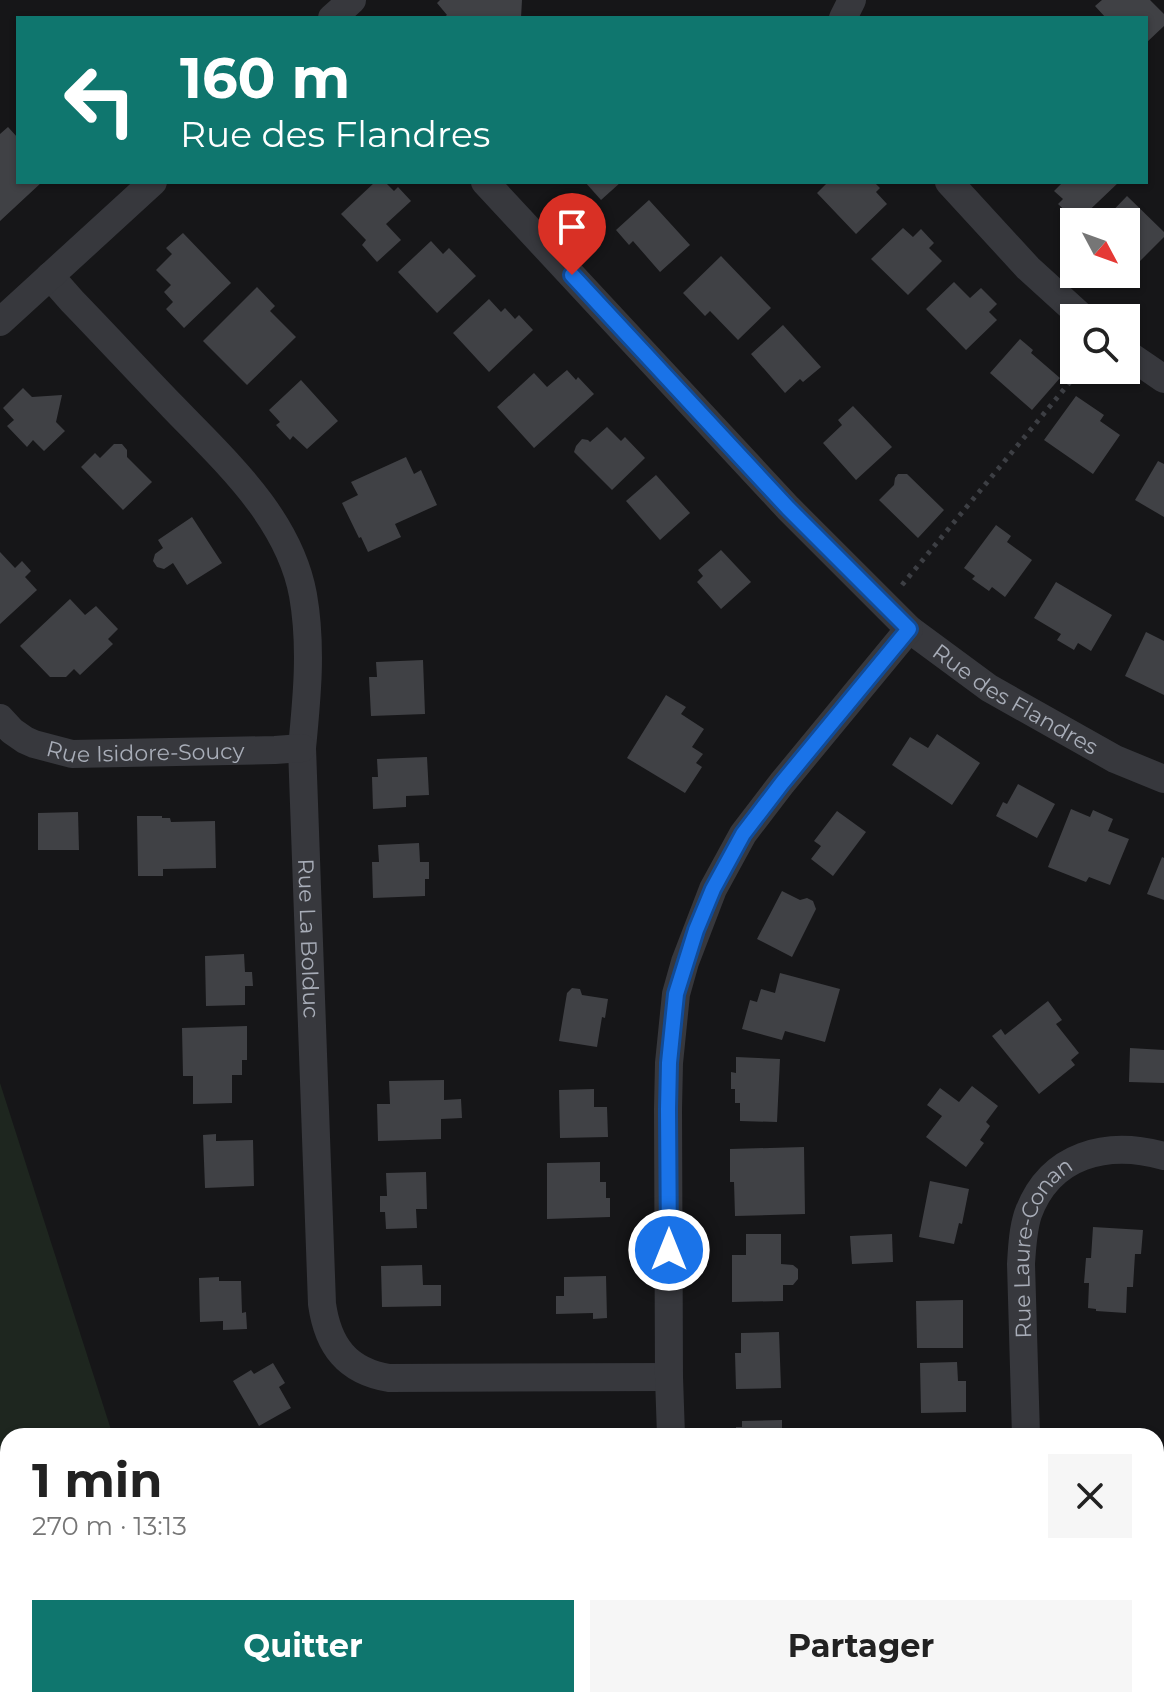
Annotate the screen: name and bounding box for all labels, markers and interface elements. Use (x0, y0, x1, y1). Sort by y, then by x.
text: 160 m (180, 44, 350, 112)
icon: left (48, 48, 152, 152)
text: Rue des Flandres (180, 112, 490, 156)
pin (538, 193, 606, 275)
icon: arrive (550, 205, 594, 249)
north arrow (1060, 208, 1140, 288)
map controls (1060, 208, 1140, 384)
button: search (1060, 304, 1140, 384)
street label: Rue des Flandres (927, 638, 1103, 761)
street label: Rue Isidore-Soucy (44, 735, 245, 769)
street label: Rue La Bolduc (292, 858, 325, 1019)
street label: Rue Laure-Conan (1008, 1152, 1078, 1339)
position arrow (627, 1208, 711, 1292)
text: 1 min (32, 1451, 162, 1509)
button: close (1048, 1454, 1132, 1538)
text: 270 m · 13:13 (32, 1510, 187, 1542)
button: Quitter (32, 1600, 574, 1692)
button: Partager (590, 1600, 1132, 1692)

